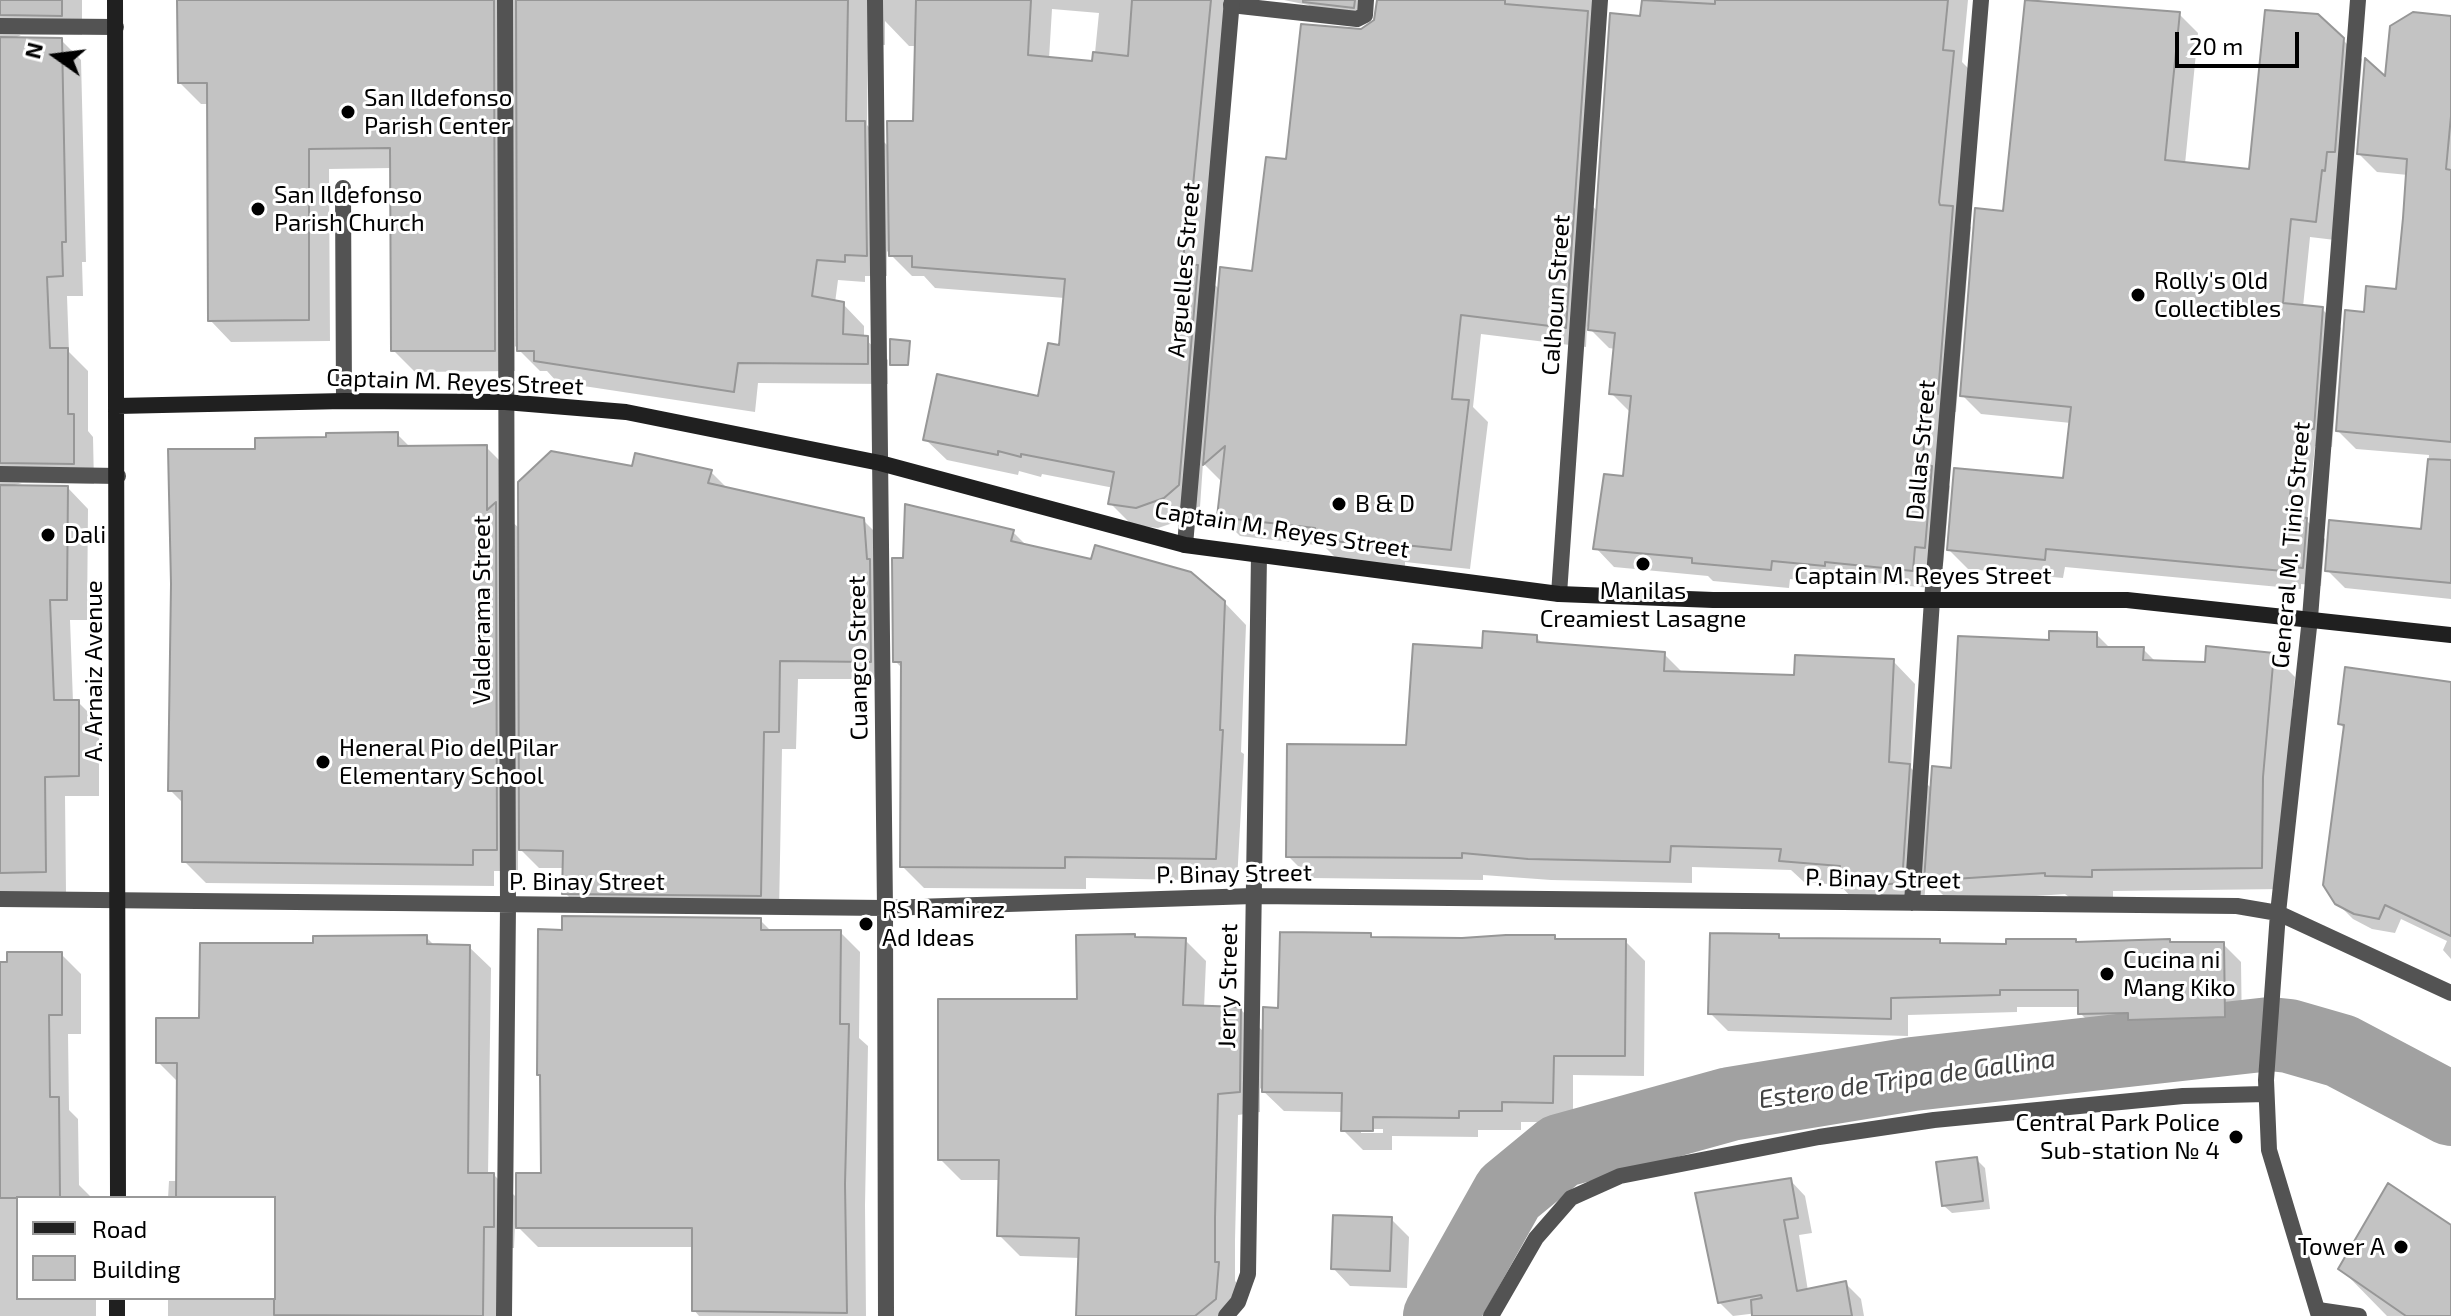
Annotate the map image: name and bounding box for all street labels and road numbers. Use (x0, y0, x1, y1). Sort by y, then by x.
street label: Arguelles Street (1162, 181, 1206, 359)
street label: Calhoun Street (1536, 214, 1576, 376)
street label: Captain M. Reyes Street (326, 363, 584, 401)
street label: Dallas Street (1901, 379, 1941, 521)
street label: General M. Tinio Street (2266, 420, 2316, 670)
street label: Captain M. Reyes Street (1153, 496, 1411, 564)
street label: Valderama Street (468, 515, 496, 705)
street label: Captain M. Reyes Street (1794, 562, 2052, 590)
street label: Cuangco Street (842, 575, 874, 741)
street label: A. Arnaiz Avenue (80, 580, 108, 762)
street label: P. Binay Street (1156, 858, 1312, 890)
street label: P. Binay Street (1805, 863, 1961, 895)
street label: P. Binay Street (509, 868, 665, 896)
street label: Jerry Street (1213, 923, 1243, 1049)

